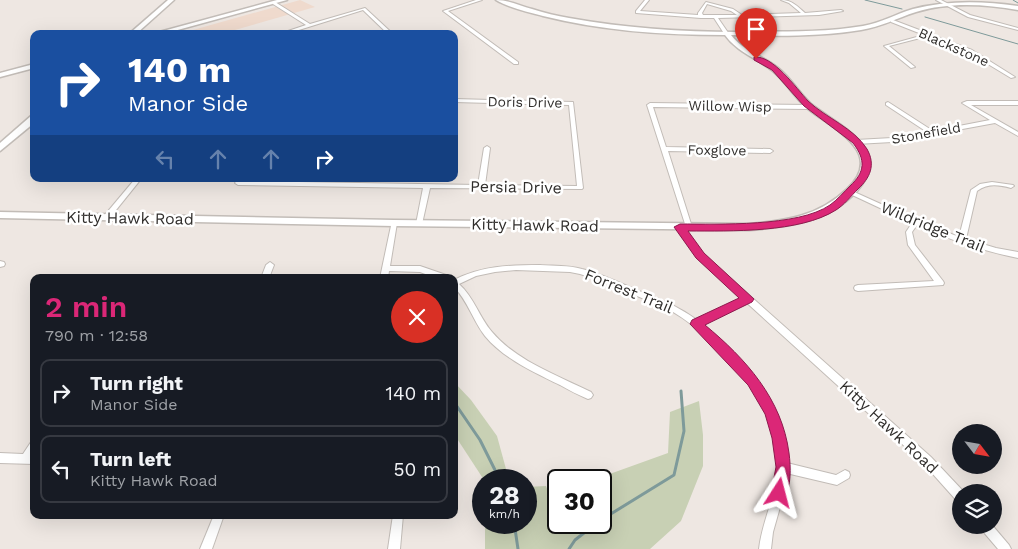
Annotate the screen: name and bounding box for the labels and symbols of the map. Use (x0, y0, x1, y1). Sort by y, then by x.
pin (735, 8, 777, 59)
street label: Blackstone (916, 24, 992, 70)
street label: Doris Drive (487, 93, 563, 111)
street label: Willow Wisp (688, 97, 772, 115)
street label: Stonefield (890, 119, 962, 147)
street label: Foxglove (687, 141, 747, 159)
street label: Persia Drive (470, 177, 562, 197)
street label: Wildridge Trail (878, 197, 988, 257)
street label: Kitty Hawk Road (66, 207, 194, 229)
street label: Kitty Hawk Road (471, 214, 599, 236)
street label: Forrest Trail (582, 265, 676, 317)
street label: Kitty Hawk Road (836, 377, 942, 477)
north arrow (952, 424, 1002, 474)
position arrow (752, 466, 804, 518)
speed limit sign: 30 (547, 469, 612, 534)

